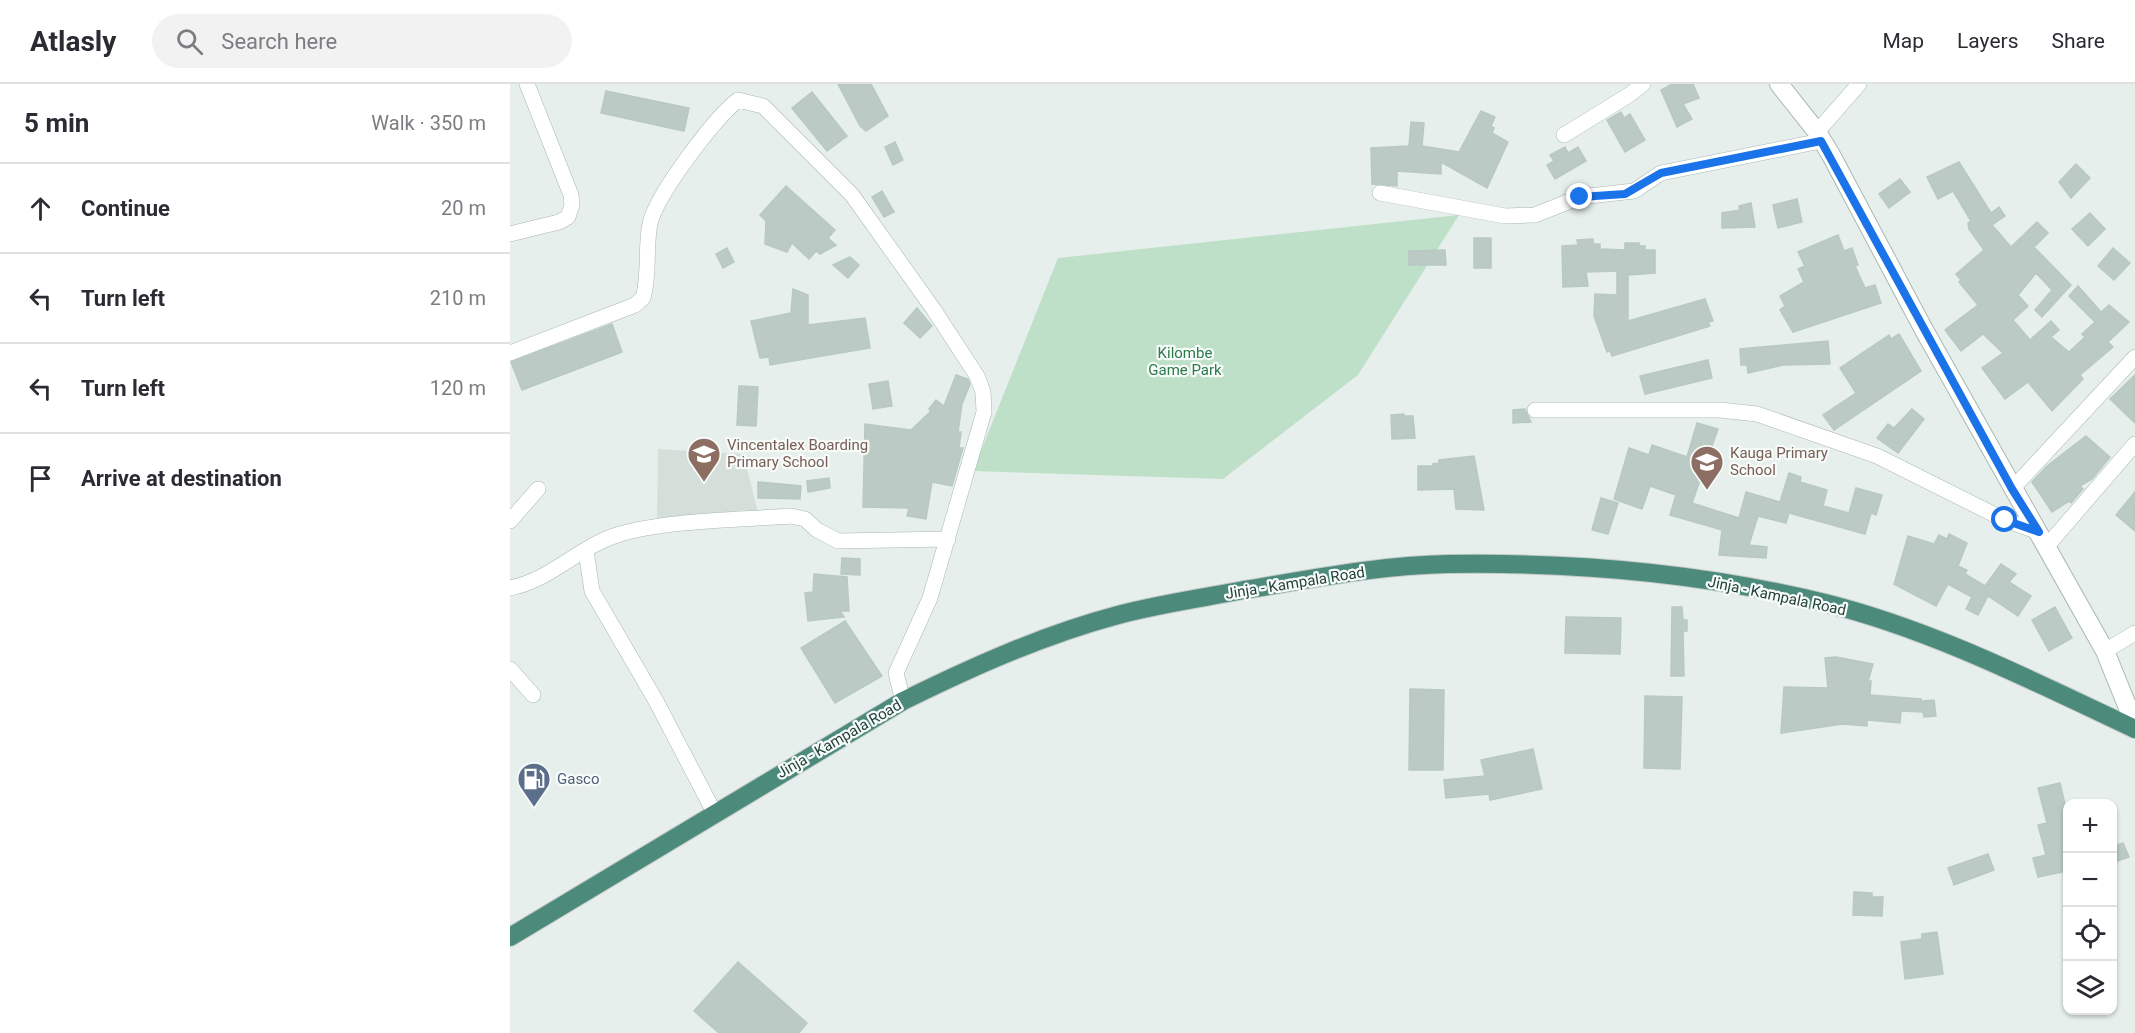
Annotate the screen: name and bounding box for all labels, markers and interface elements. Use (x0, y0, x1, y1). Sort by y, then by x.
search box (152, 14, 572, 68)
text: Atlasly (30, 25, 116, 58)
icon: search (173, 25, 206, 58)
text: Search here (221, 29, 337, 54)
text: Map (1882, 29, 1924, 53)
text: Layers (1957, 29, 2018, 53)
text: Share (2051, 29, 2105, 53)
text: 5 min (24, 108, 89, 138)
text: Walk · 350 m (371, 111, 486, 135)
route end (1566, 183, 1592, 209)
icon: ahead (24, 192, 57, 225)
text: Continue (81, 196, 170, 221)
text: 20 m (441, 196, 486, 220)
icon: left (24, 282, 57, 315)
text: Turn left (81, 286, 165, 311)
text: 210 m (430, 286, 486, 310)
park label: Kilombe Game Park (1148, 344, 1222, 379)
icon: left (24, 372, 57, 405)
text: Turn left (81, 376, 165, 401)
text: 120 m (430, 376, 486, 400)
school or university icon: Vincentalex Boarding Primary School (686, 436, 722, 483)
place label: Vincentalex Boarding Primary School (727, 436, 868, 471)
school or university icon: Kauga Primary School (1689, 444, 1725, 491)
place label: Kauga Primary School (1730, 444, 1828, 479)
icon: arrive (24, 462, 57, 495)
text: Arrive at destination (81, 466, 282, 491)
route start (1991, 506, 2017, 532)
street label: Jinja - Kampala Road (1224, 563, 1366, 603)
street label: Jinja - Kampala Road (1706, 573, 1848, 619)
street label: Jinja - Kampala Road (774, 696, 904, 782)
fuel station icon: Gasco (516, 761, 552, 808)
place label: Gasco (557, 770, 600, 788)
map controls (2063, 799, 2117, 1015)
button: + (2063, 799, 2117, 853)
button: − (2063, 853, 2117, 907)
button: locate (2063, 907, 2117, 961)
button: layers (2063, 961, 2117, 1015)

